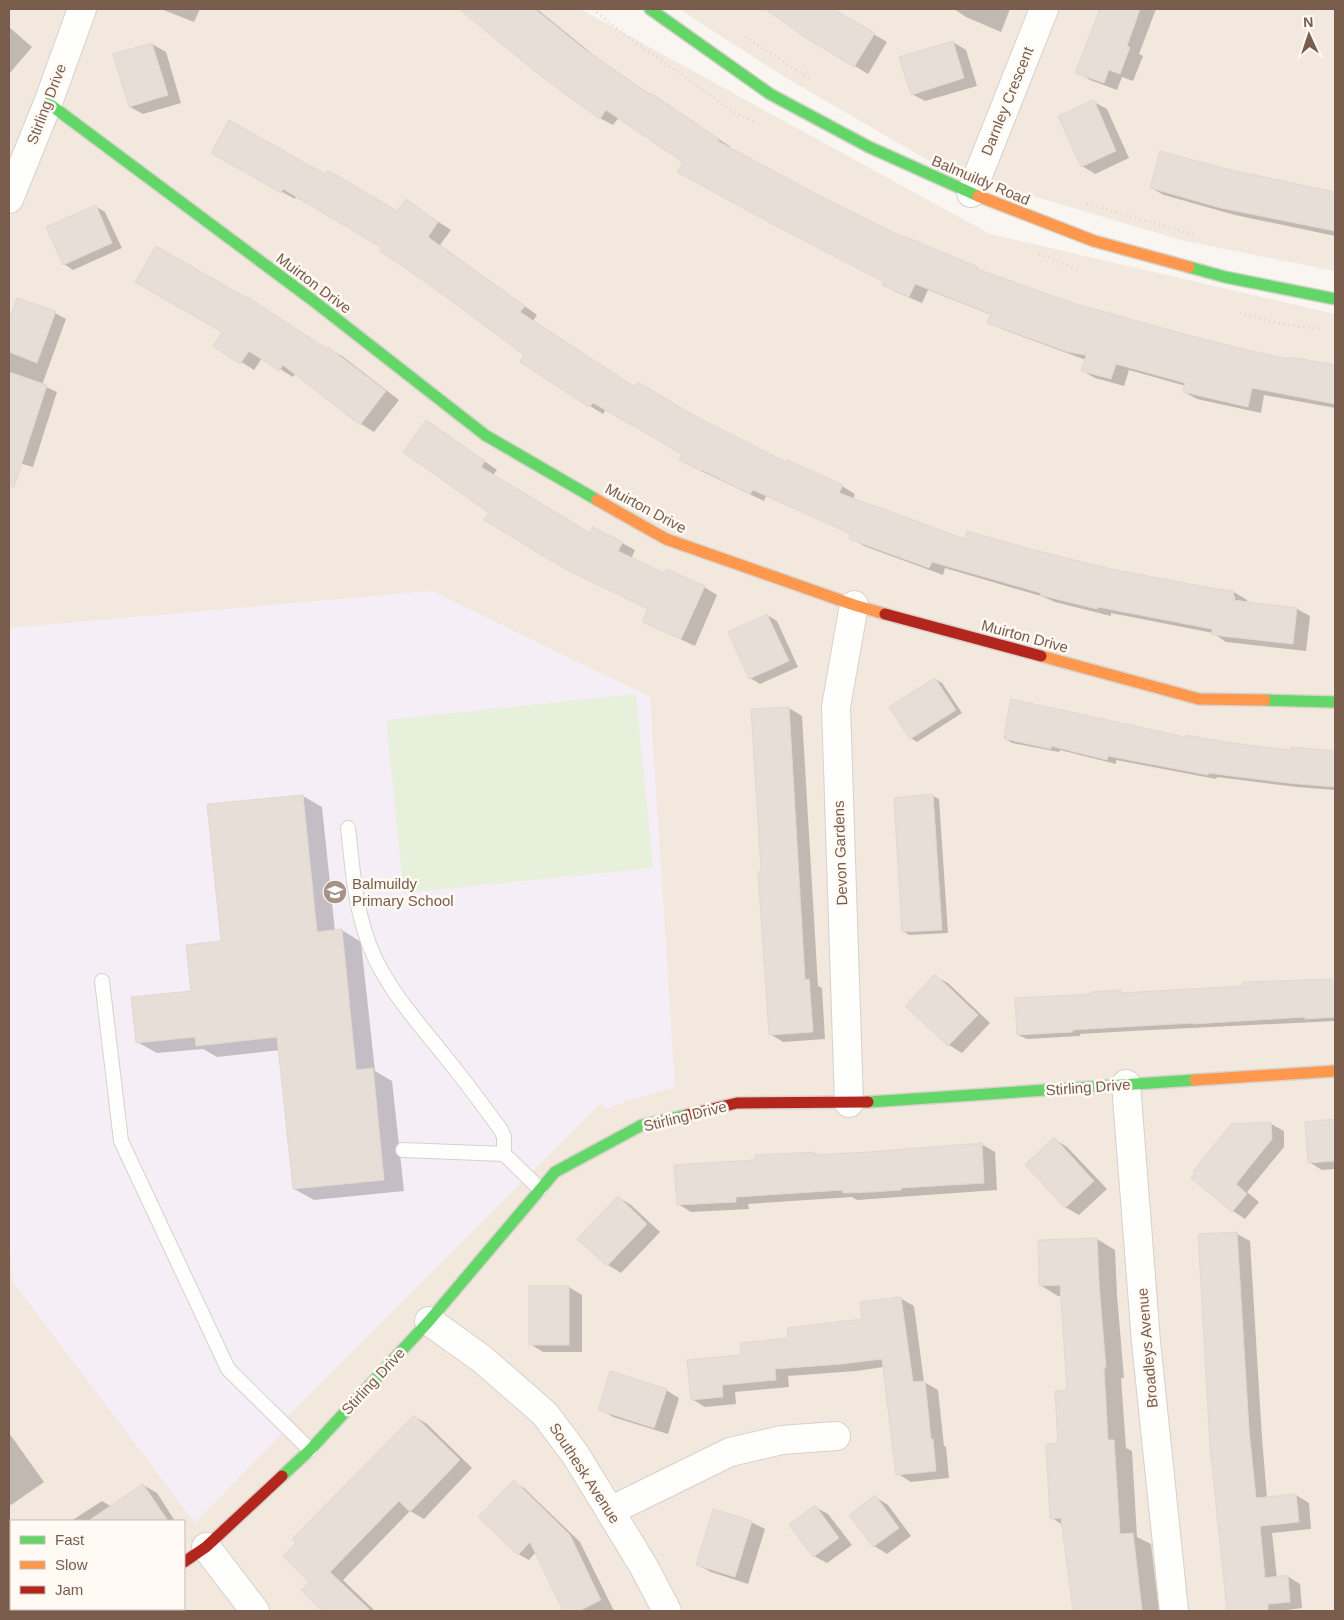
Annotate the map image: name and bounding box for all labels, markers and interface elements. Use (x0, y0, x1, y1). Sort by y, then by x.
north arrow (1284, 10, 1334, 60)
text: N (1303, 14, 1314, 30)
street label: Darnley Crescent (977, 43, 1037, 158)
street label: Stirling Drive (23, 61, 69, 147)
street label: Balmuildy Road (929, 152, 1033, 208)
street label: Muirton Drive (273, 249, 355, 317)
street label: Muirton Drive (603, 480, 689, 536)
street label: Muirton Drive (980, 616, 1070, 656)
street label: Devon Gardens (830, 800, 850, 906)
place label: Balmuildy Primary School (352, 875, 454, 909)
school or university icon: Balmuildy Primary School (322, 879, 348, 905)
street label: Stirling Drive (1045, 1076, 1131, 1098)
street label: Stirling Drive (642, 1097, 728, 1135)
street label: Broadleys Avenue (1133, 1287, 1161, 1409)
street label: Stirling Drive (338, 1344, 408, 1418)
street label: Southesk Avenue (546, 1420, 624, 1526)
legend (10, 1520, 185, 1610)
text: Fast (55, 1531, 85, 1548)
text: Slow (55, 1556, 88, 1573)
text: Jam (55, 1581, 83, 1598)

